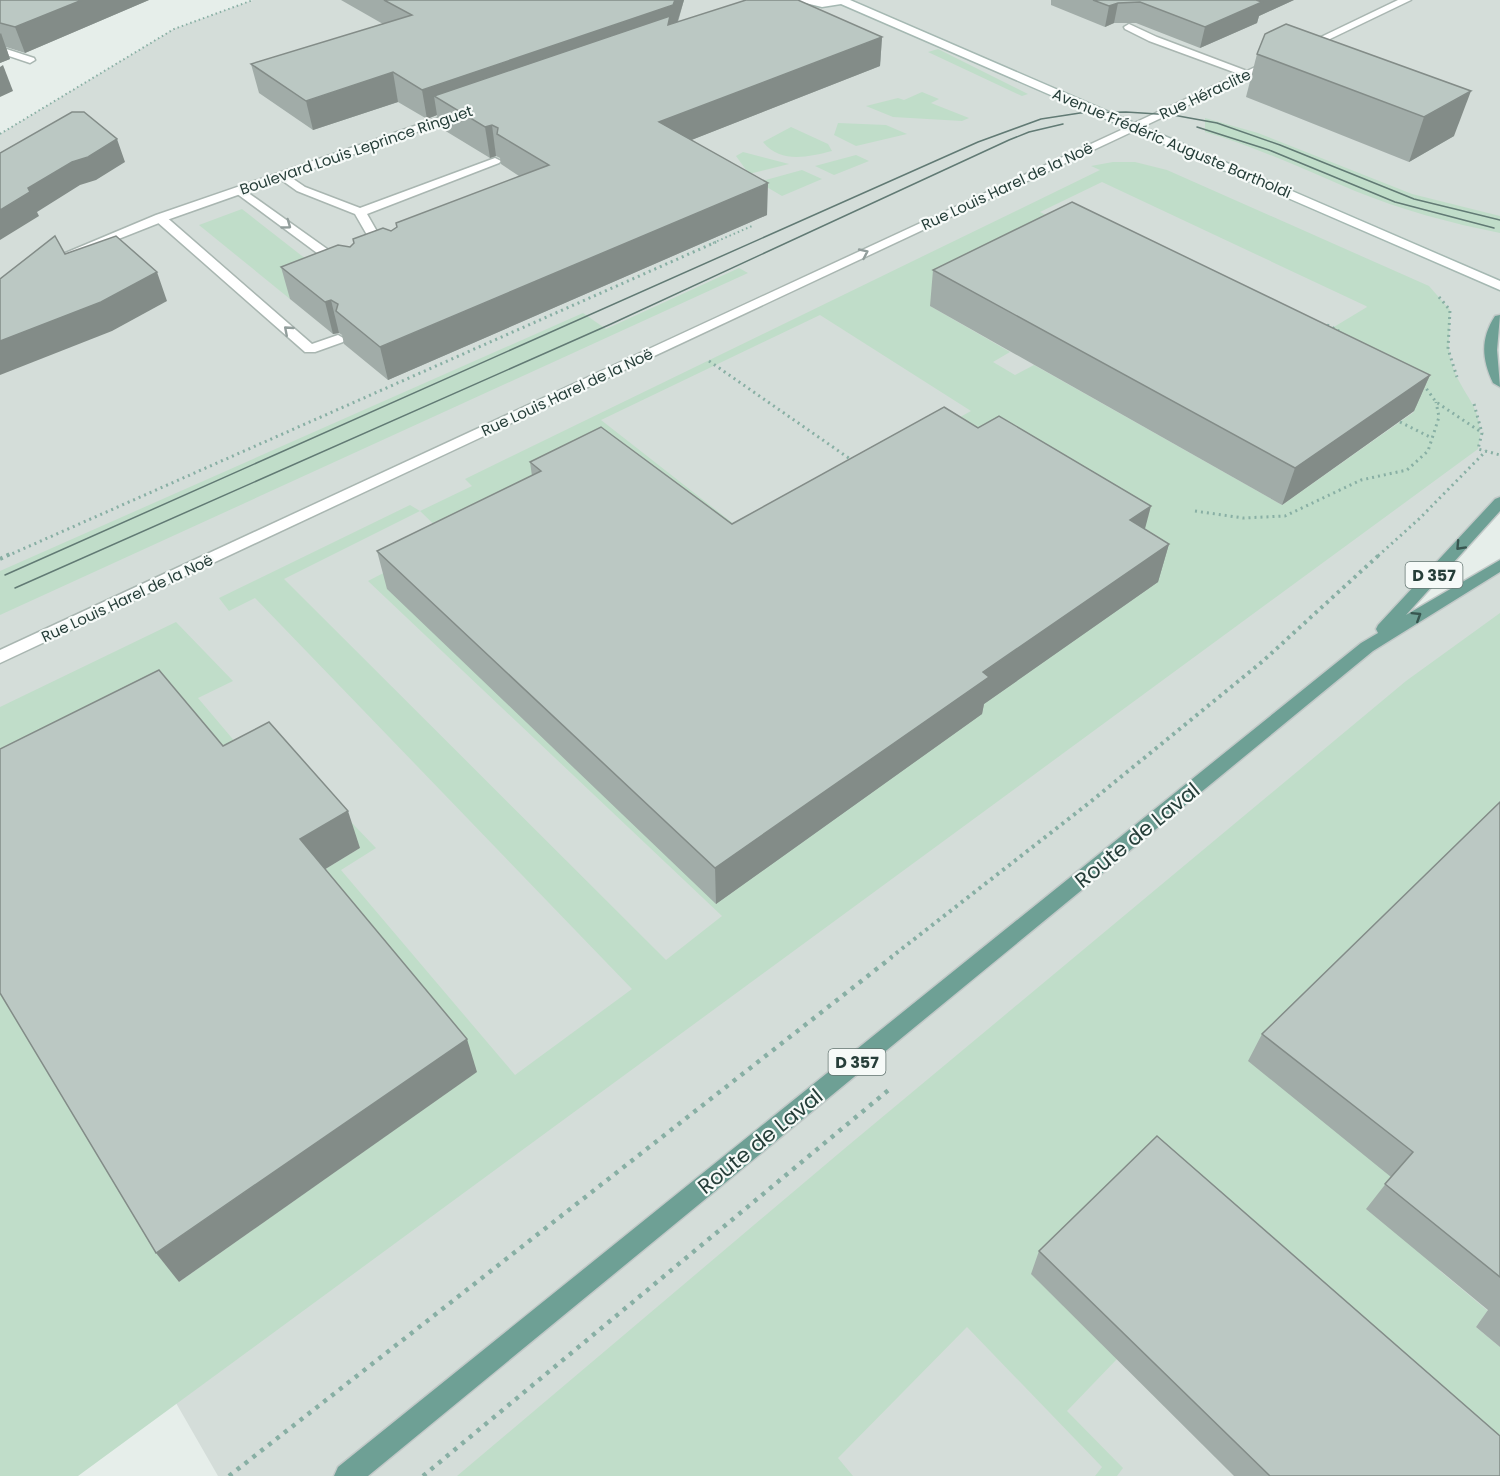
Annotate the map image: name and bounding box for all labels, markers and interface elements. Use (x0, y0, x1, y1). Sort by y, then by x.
street label: Rue Héraclite (1156, 64, 1254, 124)
street label: Avenue Frédéric Auguste Bartholdi (1049, 83, 1295, 203)
street label: Boulevard Louis Leprince Ringuet (237, 100, 475, 200)
street label: Rue Louis Harel de la Noë (918, 137, 1096, 235)
one-way arrow (280, 218, 291, 229)
one-way arrow (858, 249, 869, 261)
one-way arrow (284, 326, 295, 337)
street label: Rue Louis Harel de la Noë (478, 343, 656, 441)
one-way arrow (1457, 538, 1468, 549)
street label: Rue Louis Harel de la Noë (38, 549, 216, 647)
road number: D 357 (1406, 562, 1462, 588)
one-way arrow (1411, 612, 1421, 624)
street label: Route de Laval (1068, 776, 1206, 894)
road number: D 357 (828, 1049, 886, 1075)
street label: Route de Laval (691, 1082, 829, 1200)

